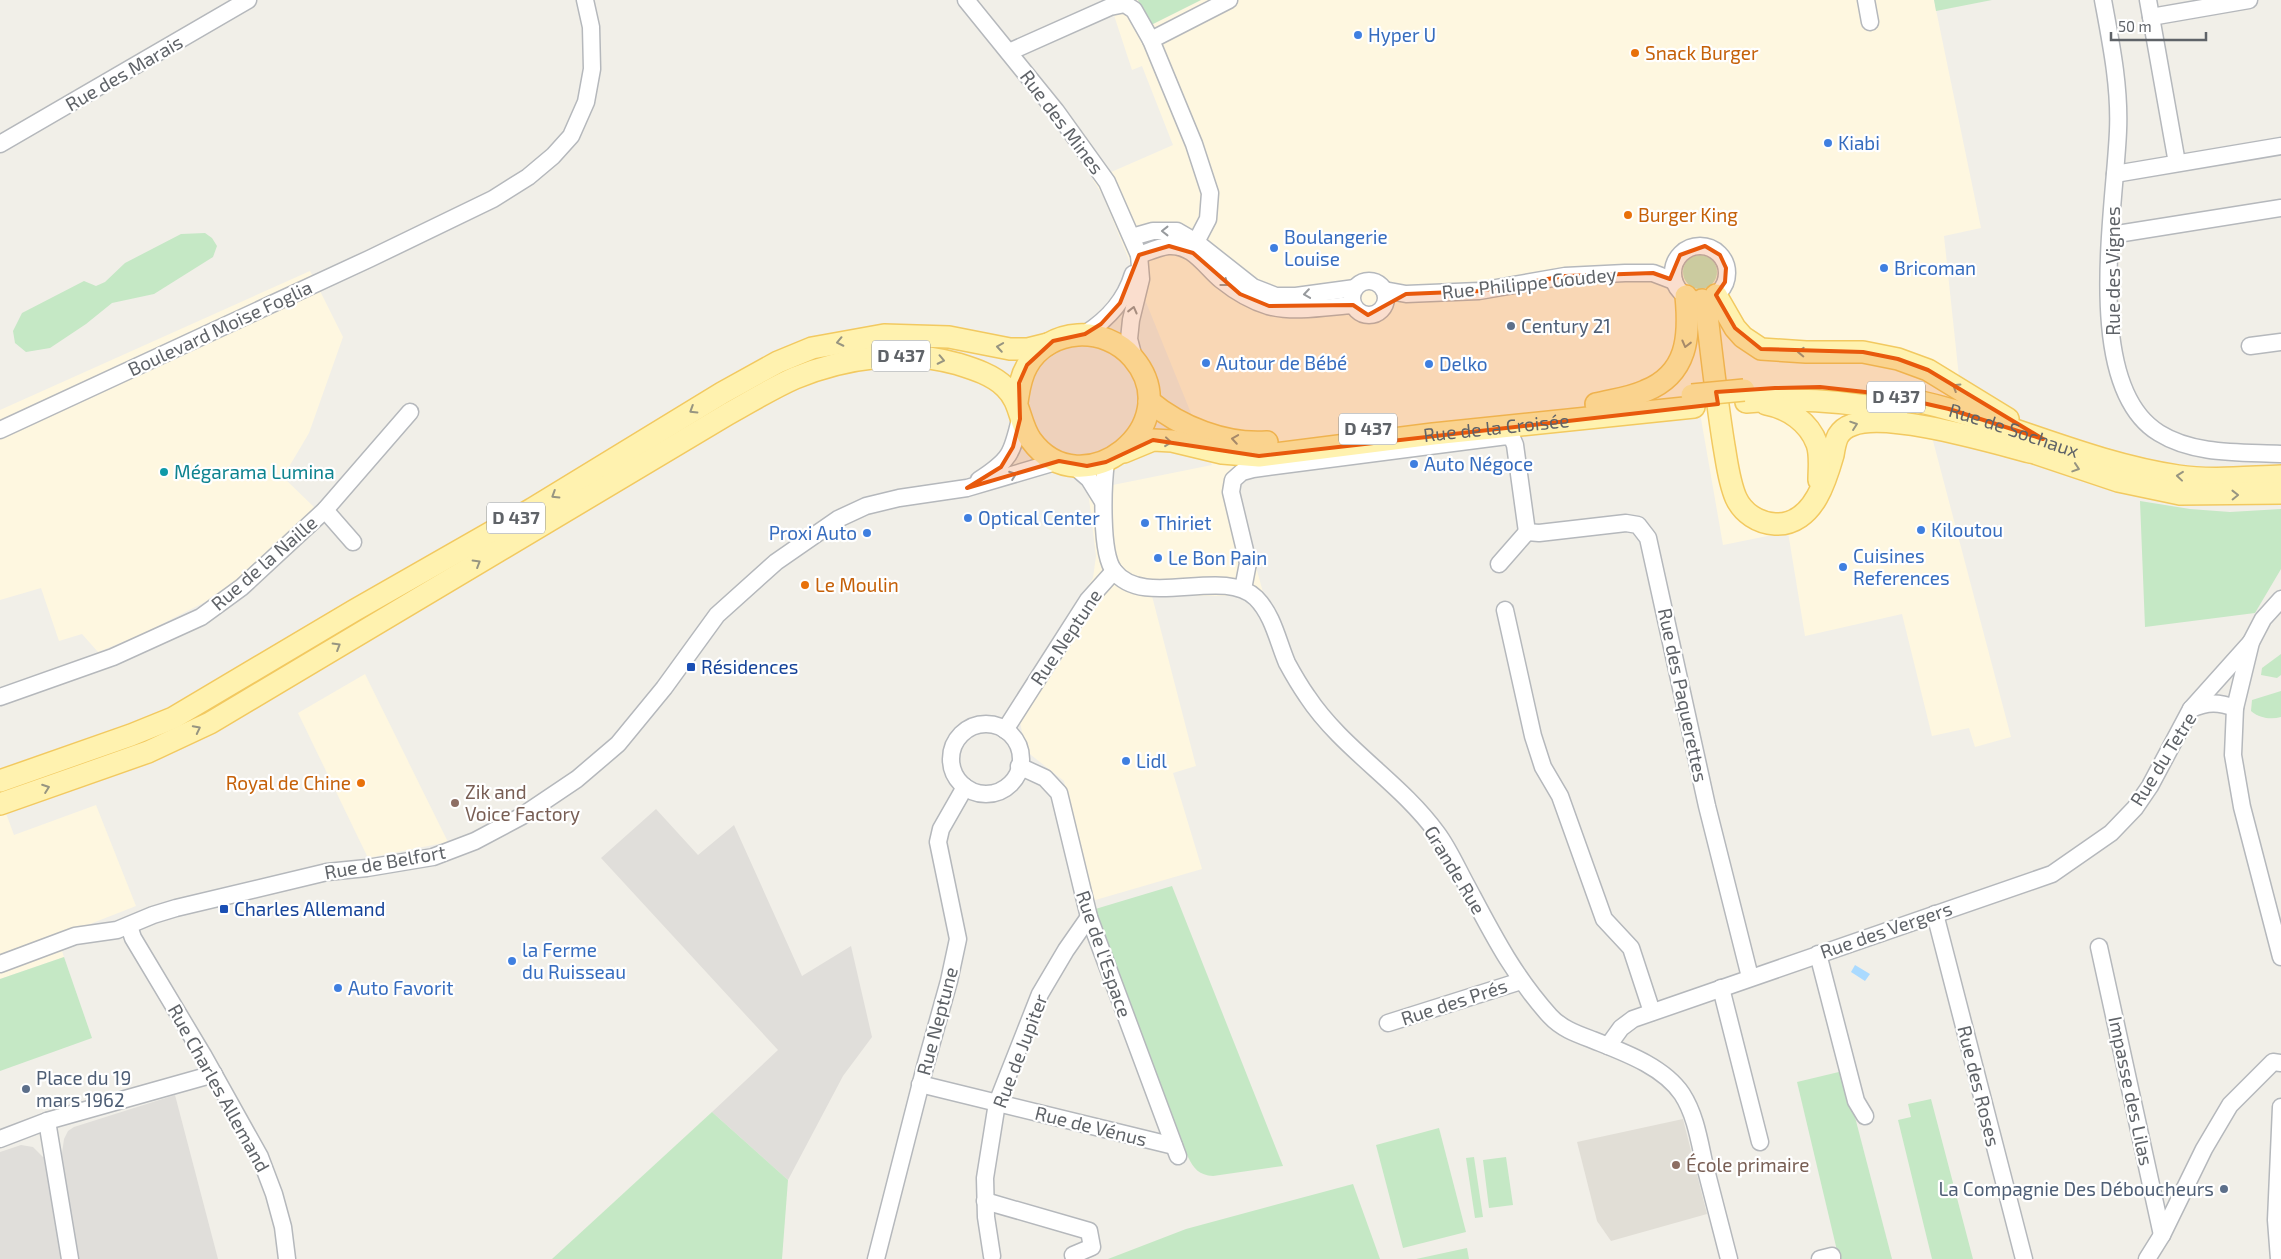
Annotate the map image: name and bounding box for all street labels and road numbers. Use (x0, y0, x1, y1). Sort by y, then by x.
street label: Rue des Marais (61, 30, 186, 115)
street label: Rue des Mines (1016, 65, 1109, 178)
street label: Rue des Vignes (2101, 206, 2124, 336)
street label: Rue Philippe Goudey (1440, 262, 1617, 303)
street label: Boulevard Moise Foglia (124, 275, 316, 380)
road number: D 437 (872, 341, 930, 372)
road number: D 437 (1867, 382, 1925, 412)
street label: Rue de Sochaux (1946, 398, 2082, 462)
street label: Rue de la Croisée (1422, 408, 1570, 446)
road number: D 437 (1339, 414, 1397, 444)
road number: D 437 (487, 502, 545, 534)
street label: Rue de la Naille (206, 510, 321, 615)
street label: Rue Neptune (1025, 584, 1106, 689)
street label: Rue des Paquerettes (1654, 606, 1713, 784)
street label: Rue du Tetre (2125, 707, 2201, 810)
street label: Grande Rue (1420, 821, 1491, 918)
street label: Rue de Belfort (323, 840, 447, 883)
street label: Rue de l'Espace (1072, 887, 1137, 1020)
street label: Rue des Vergers (1817, 896, 1955, 963)
street label: Rue Neptune (911, 964, 962, 1077)
street label: Rue des Prés (1398, 974, 1510, 1030)
street label: Rue de Jupiter (987, 990, 1052, 1111)
street label: Rue Charles Allemand (164, 1000, 275, 1176)
street label: Impasse des Lilas (2104, 1014, 2159, 1168)
street label: Rue des Roses (1953, 1023, 2006, 1149)
street label: Rue de Vénus (1033, 1101, 1149, 1151)

